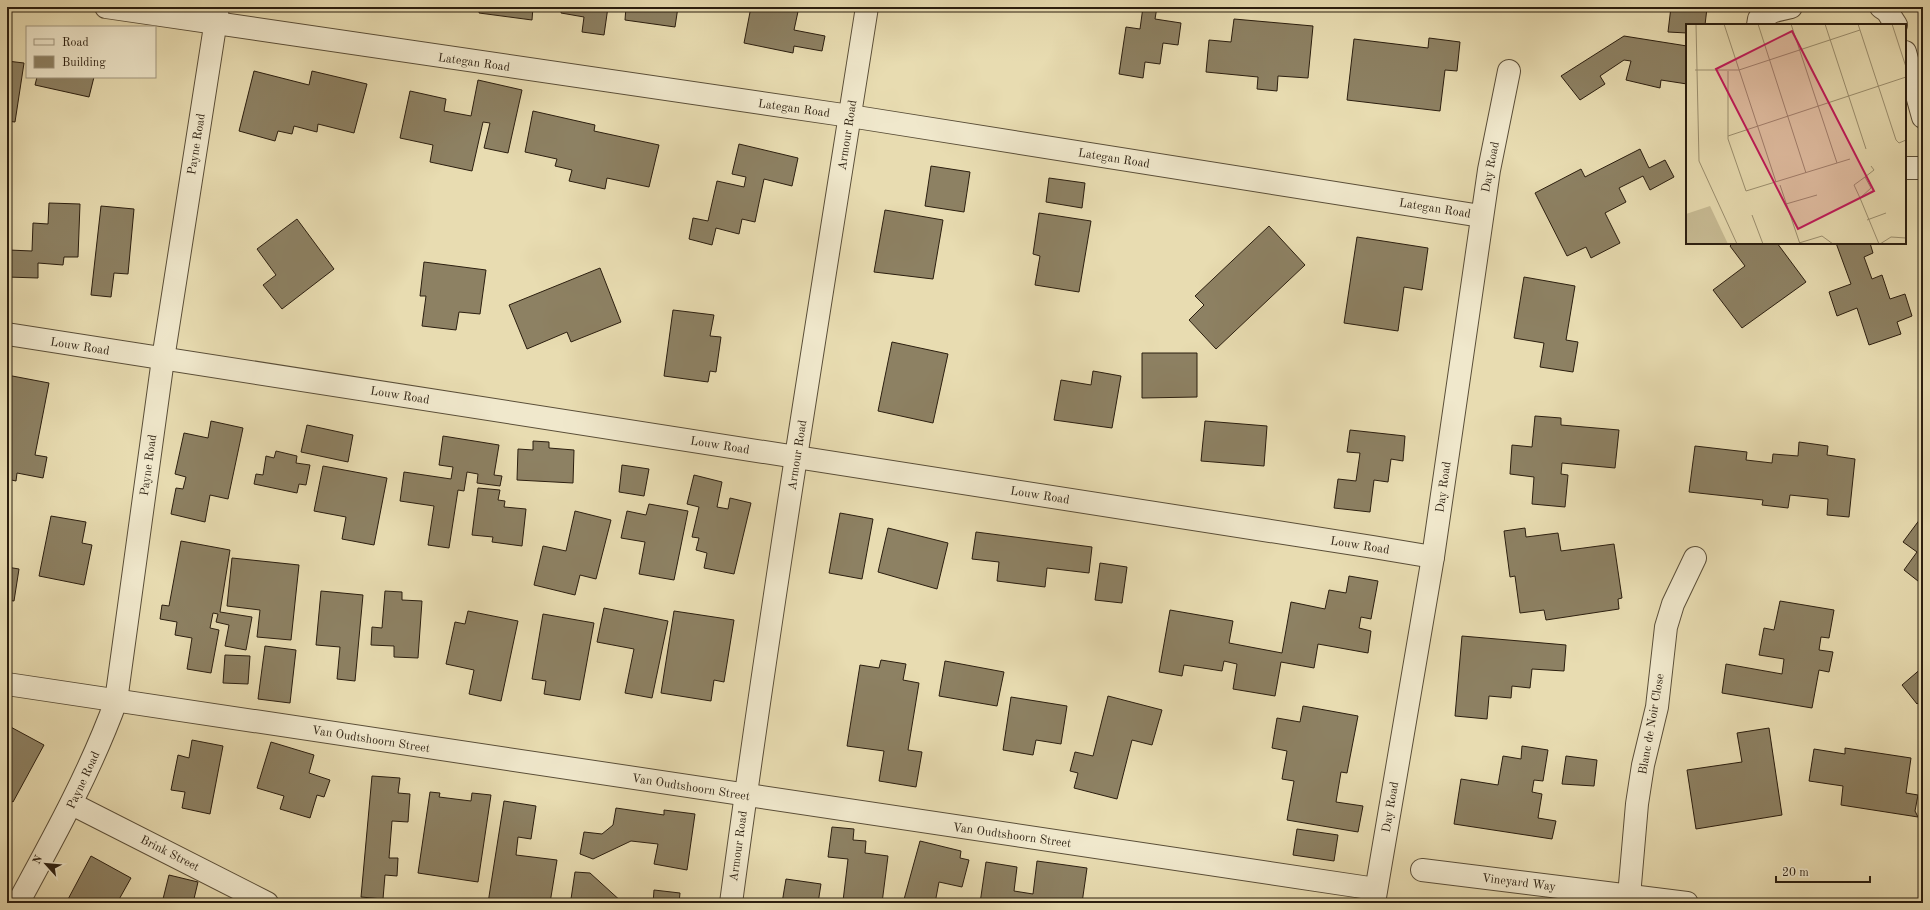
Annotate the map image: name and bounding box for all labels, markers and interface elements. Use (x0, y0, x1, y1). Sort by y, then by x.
inset map (1686, 24, 1906, 244)
legend (26, 26, 156, 78)
text: Road (62, 37, 89, 49)
street label: Lategan Road (437, 52, 511, 74)
text: Building (62, 57, 106, 69)
street label: Lategan Road (757, 98, 831, 120)
street label: Armour Road (837, 99, 859, 171)
street label: Payne Road (186, 113, 208, 176)
street label: Day Road (1480, 141, 1502, 194)
street label: Lategan Road (1077, 147, 1151, 171)
street label: Lategan Road (1398, 197, 1472, 221)
street label: Louw Road (49, 336, 110, 358)
street label: Louw Road (369, 385, 430, 407)
street label: Armour Road (787, 419, 809, 491)
street label: Payne Road (139, 434, 159, 497)
street label: Louw Road (689, 435, 750, 457)
street label: Day Road (1434, 461, 1454, 514)
street label: Louw Road (1009, 485, 1070, 507)
street label: Louw Road (1329, 535, 1390, 557)
street label: Blanc de Noir Close (1637, 672, 1667, 776)
street label: Van Oudtshoorn Street (311, 725, 431, 755)
street label: Payne Road (65, 750, 102, 811)
street label: Van Oudtshoorn Street (631, 773, 751, 803)
street label: Day Road (1381, 781, 1401, 834)
street label: Armour Road (728, 810, 750, 882)
street label: Van Oudtshoorn Street (952, 822, 1072, 850)
street label: Brink Street (138, 834, 201, 874)
north arrow (26, 844, 66, 884)
text: N (32, 853, 46, 866)
scale bar (1776, 858, 1870, 884)
text: 20 m (1782, 867, 1809, 879)
street label: Vineyard Way (1481, 873, 1557, 894)

